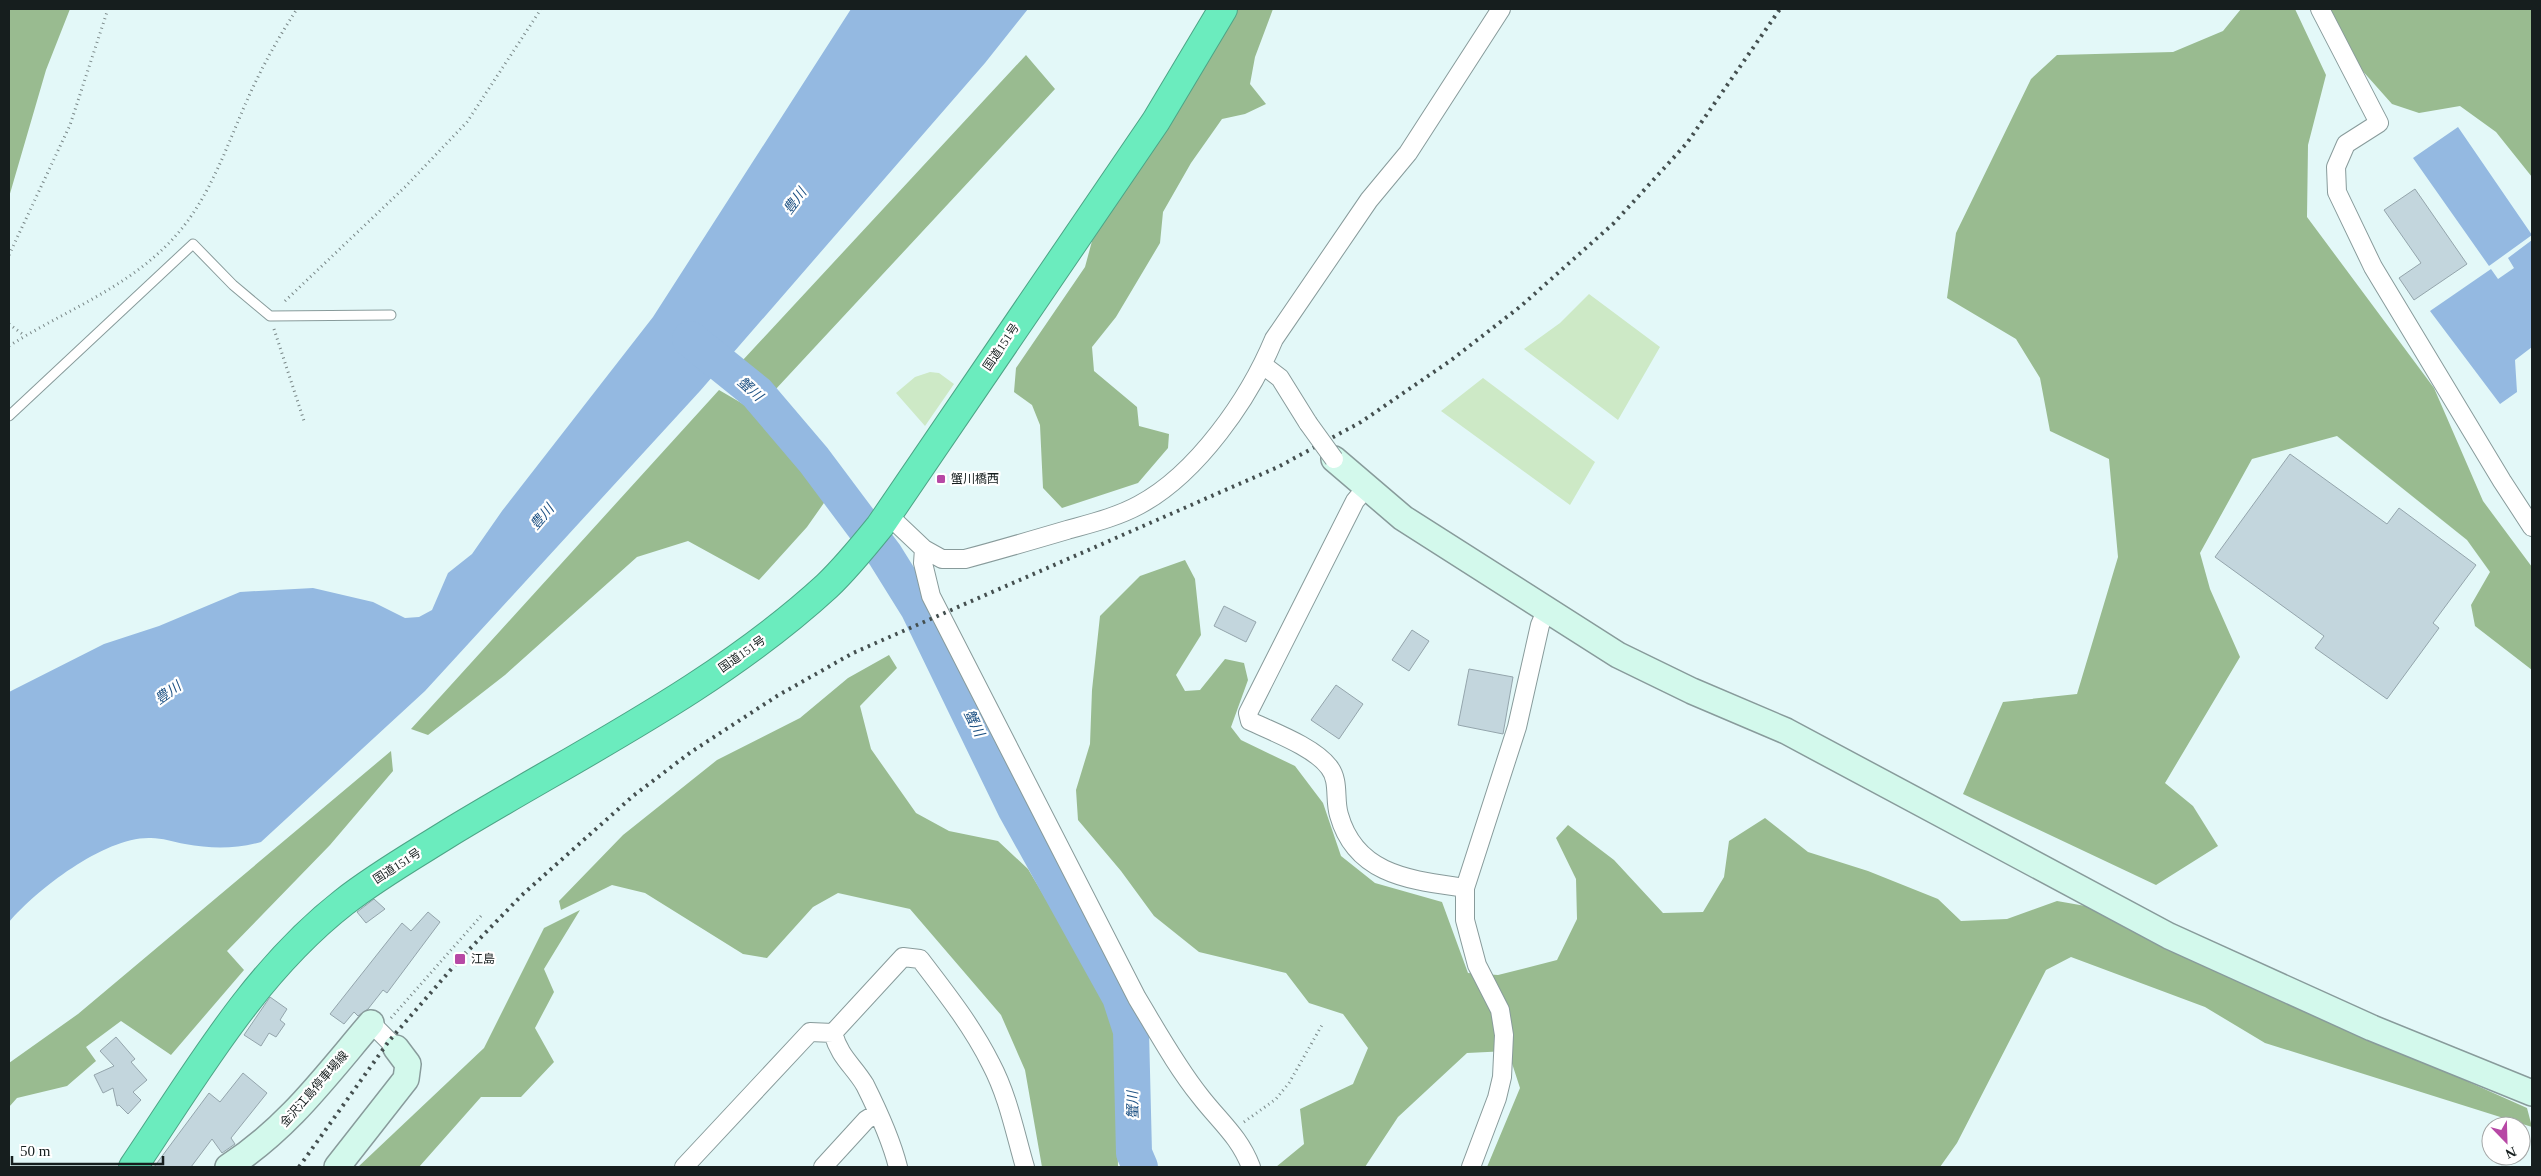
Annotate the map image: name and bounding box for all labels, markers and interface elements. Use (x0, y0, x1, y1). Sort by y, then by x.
water label: 豊川 (781, 184, 811, 217)
street label: 国道151号 (980, 321, 1022, 373)
water label: 蟹川 (735, 374, 767, 405)
place label: 蟹川橋西 (951, 472, 999, 486)
marker: 蟹川橋西 (935, 473, 947, 485)
water label: 豊川 (527, 500, 558, 533)
street label: 国道151号 (716, 633, 768, 675)
water label: 豊川 (152, 678, 185, 707)
water label: 蟹川 (961, 707, 988, 741)
street label: 国道151号 (371, 845, 423, 887)
marker: 江島 (453, 952, 467, 966)
place label: 江島 (471, 952, 495, 966)
street label: 金沢江島停車場線 (277, 1048, 351, 1130)
water label: 蟹川 (1125, 1089, 1141, 1119)
north arrow (2481, 1116, 2531, 1166)
scale bar (12, 1134, 164, 1166)
text: 50 m (20, 1143, 51, 1159)
text: N (2503, 1144, 2518, 1161)

